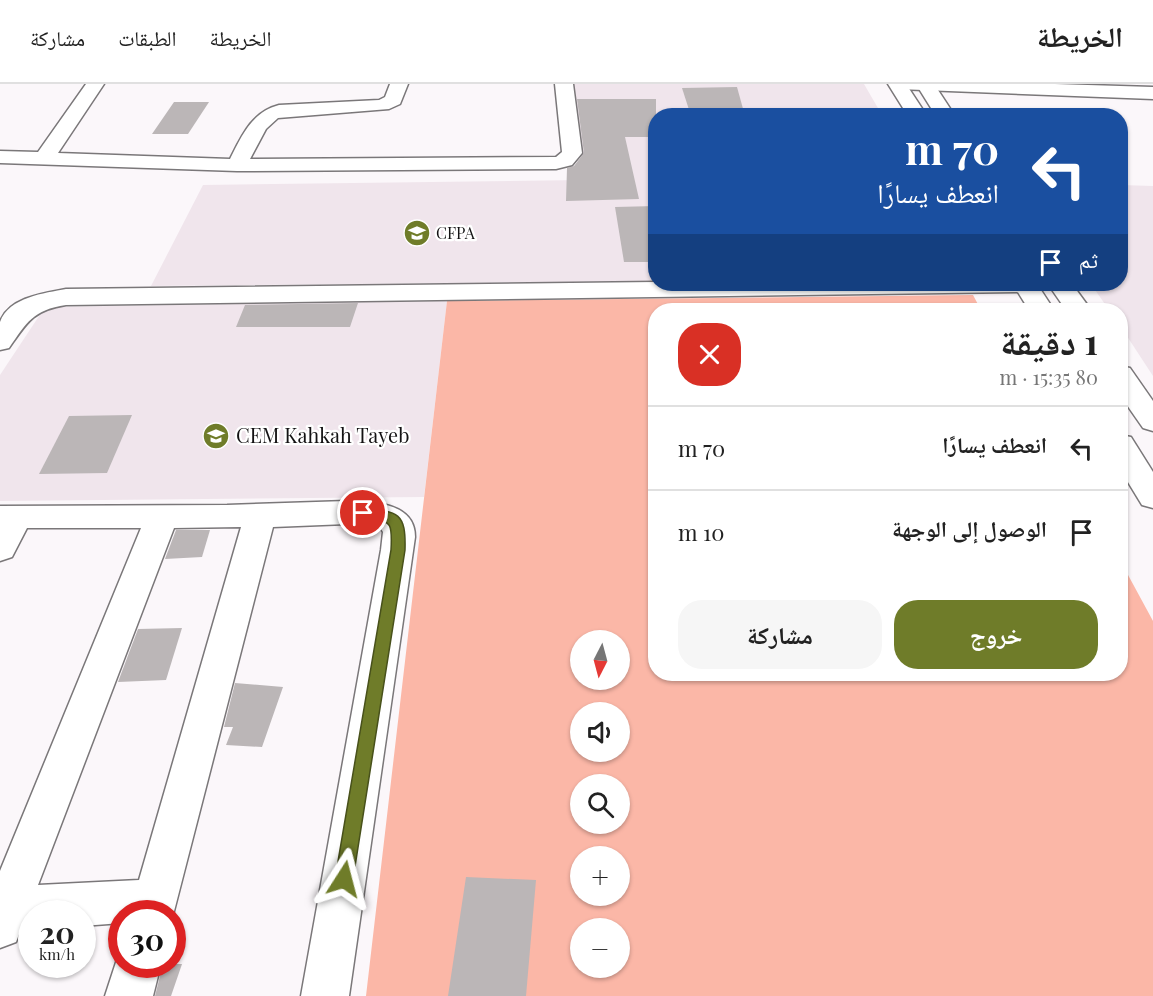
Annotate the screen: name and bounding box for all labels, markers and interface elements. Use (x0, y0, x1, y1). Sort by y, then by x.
text: الخريطة (1037, 17, 1123, 54)
text: مشاركة (30, 23, 85, 51)
text: الطبقات (118, 23, 177, 51)
text: الخريطة (210, 23, 271, 51)
text: 70 m (905, 120, 999, 176)
icon: left (1020, 132, 1098, 210)
text: انعطف يسارًا (877, 174, 999, 210)
school or university icon: CFPA (402, 218, 432, 248)
place label: CFPA (436, 222, 476, 243)
text: ثم (1079, 244, 1098, 274)
icon: arrive (1034, 246, 1067, 279)
text: 1 دقيقة (1000, 316, 1098, 364)
button: close (678, 323, 741, 386)
text: 80 m · 15:35 (1000, 363, 1098, 390)
school or university icon: CEM Kahkah Tayeb (201, 421, 231, 451)
place label: CEM Kahkah Tayeb (236, 421, 409, 448)
text: انعطف يسارًا (942, 429, 1047, 459)
icon: left (1065, 432, 1098, 465)
text: 70 m (678, 433, 725, 463)
pin (337, 487, 388, 538)
icon: arrive (346, 496, 379, 529)
text: الوصول إلى الوجهة (892, 513, 1047, 543)
icon: arrive (1065, 516, 1098, 549)
text: 10 m (678, 517, 724, 547)
button: مشاركة (678, 600, 882, 669)
button: خروج (894, 600, 1098, 669)
north arrow (570, 630, 630, 690)
map controls (570, 630, 630, 978)
button: sound (570, 702, 630, 762)
button: search (570, 774, 630, 834)
button: + (570, 846, 630, 906)
position arrow (312, 847, 376, 911)
speed limit sign: 30 (108, 900, 186, 978)
text: 20 (39, 912, 75, 952)
button: − (570, 918, 630, 978)
text: km/h (39, 944, 75, 964)

